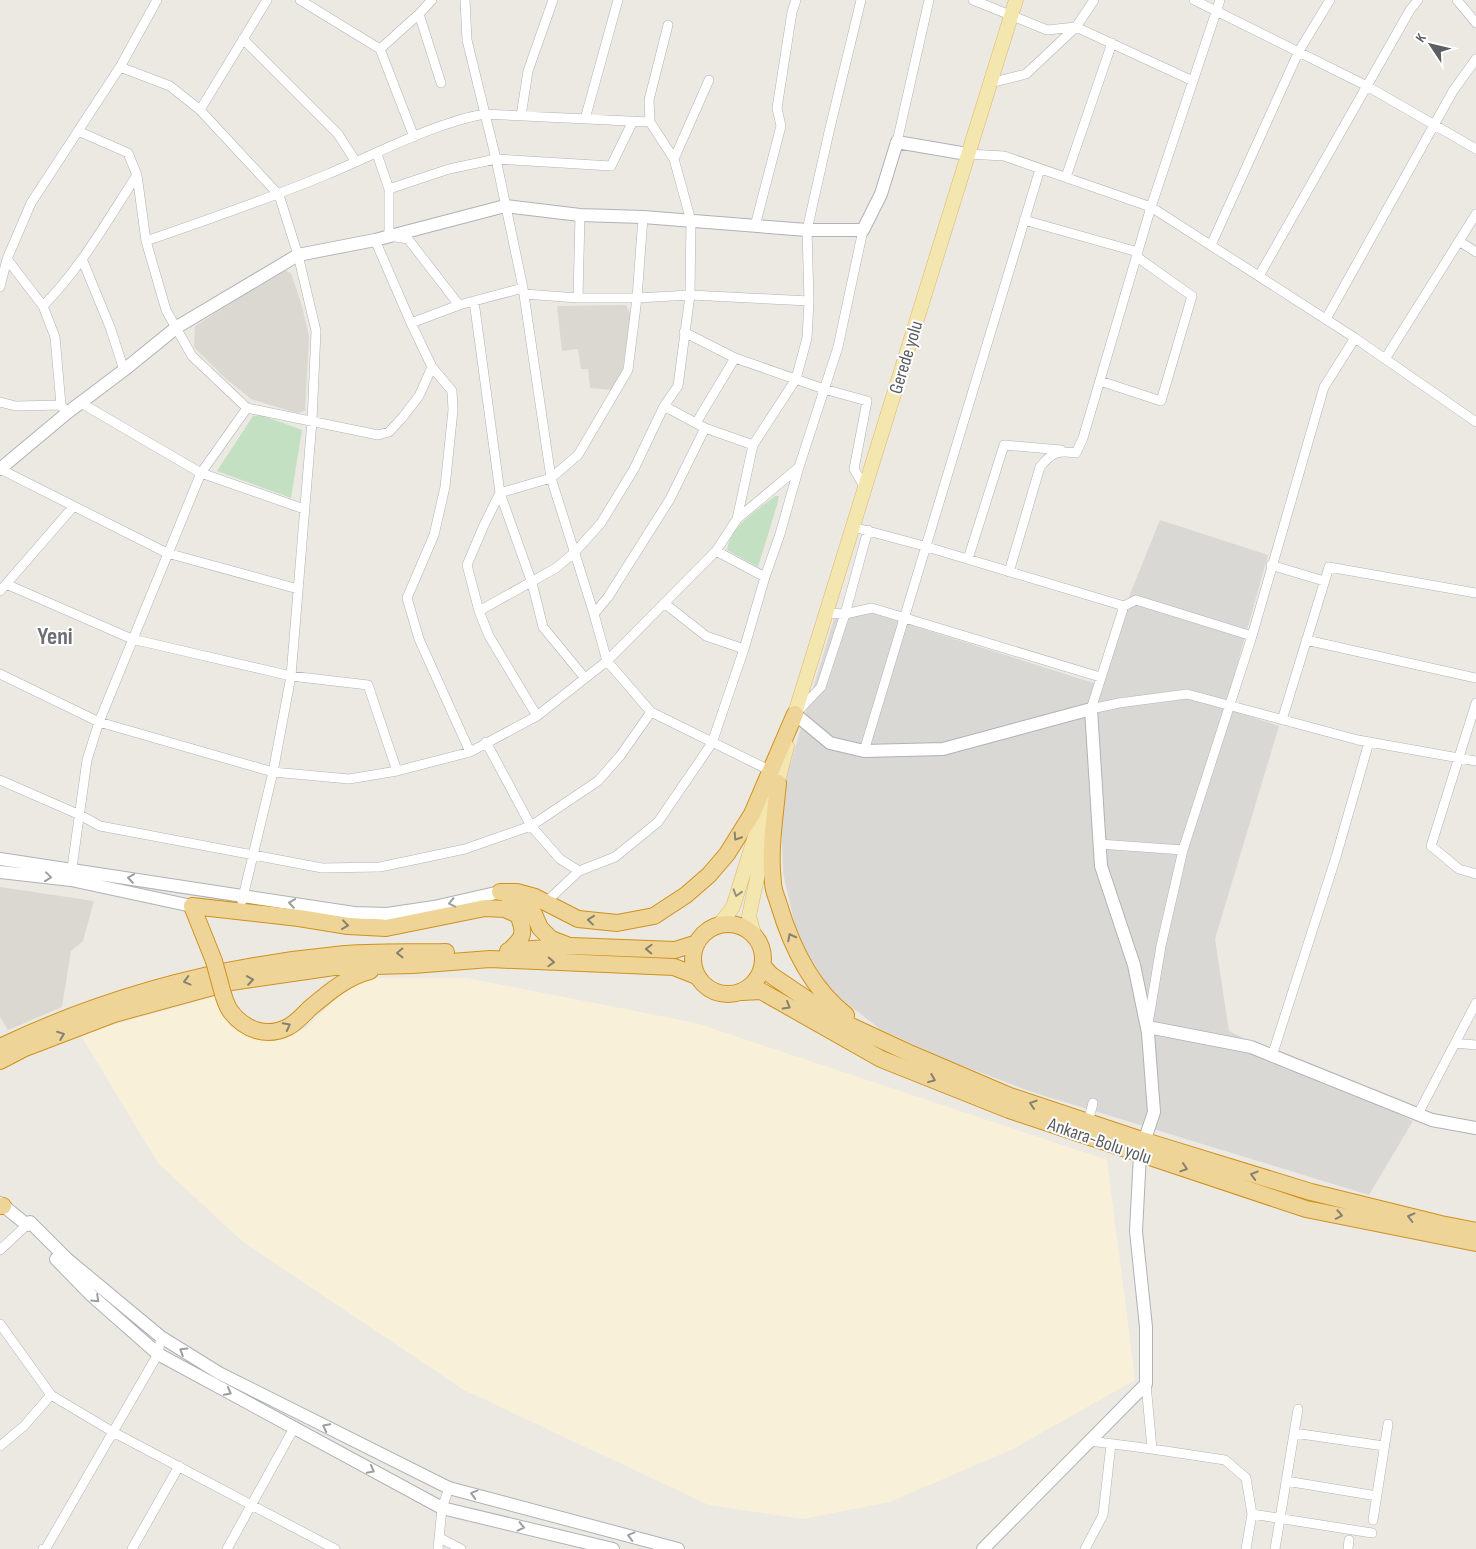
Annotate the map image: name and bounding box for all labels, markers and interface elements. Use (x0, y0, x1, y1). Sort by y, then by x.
north arrow (1406, 20, 1456, 70)
text: K (1412, 30, 1430, 46)
street label: Gerede yolu (884, 318, 928, 397)
district label: Yeni (37, 622, 73, 651)
one-way arrow (734, 832, 744, 841)
one-way arrow (45, 871, 53, 882)
one-way arrow (127, 873, 135, 884)
one-way arrow (733, 889, 743, 897)
one-way arrow (448, 897, 457, 907)
one-way arrow (287, 899, 296, 909)
one-way arrow (587, 915, 595, 926)
one-way arrow (341, 919, 349, 930)
one-way arrow (786, 933, 797, 942)
one-way arrow (645, 944, 653, 955)
one-way arrow (395, 948, 403, 958)
one-way arrow (547, 956, 555, 967)
one-way arrow (183, 975, 192, 986)
one-way arrow (246, 975, 254, 985)
one-way arrow (782, 1000, 791, 1010)
one-way arrow (281, 1022, 290, 1032)
one-way arrow (56, 1030, 65, 1041)
one-way arrow (927, 1073, 936, 1083)
one-way arrow (1029, 1099, 1038, 1109)
street label: Ankara-Bolu yolu (1044, 1113, 1154, 1170)
one-way arrow (1179, 1163, 1187, 1173)
one-way arrow (1251, 1170, 1259, 1180)
one-way arrow (1335, 1209, 1344, 1220)
one-way arrow (1407, 1212, 1416, 1223)
one-way arrow (91, 1293, 100, 1302)
one-way arrow (179, 1347, 188, 1357)
one-way arrow (223, 1386, 232, 1396)
one-way arrow (323, 1423, 332, 1433)
one-way arrow (365, 1463, 374, 1473)
one-way arrow (470, 1490, 478, 1500)
one-way arrow (517, 1521, 526, 1532)
one-way arrow (627, 1532, 635, 1542)

